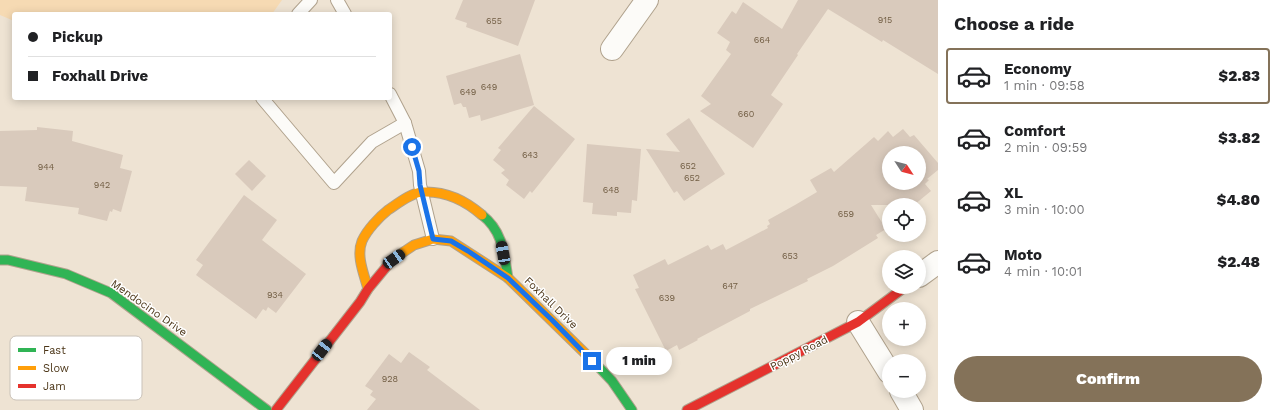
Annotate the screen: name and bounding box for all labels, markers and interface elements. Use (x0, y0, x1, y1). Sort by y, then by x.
text: Choose a ride (954, 13, 1074, 34)
house number: 915 (878, 15, 892, 25)
house number: 655 (486, 16, 502, 26)
text: Pickup (52, 28, 103, 46)
house number: 664 (754, 35, 771, 45)
icon: car (956, 58, 992, 94)
text: Economy (1004, 60, 1071, 78)
text: Foxhall Drive (52, 67, 148, 85)
text: $2.83 (1218, 67, 1260, 85)
text: 1 min · 09:58 (1004, 78, 1085, 93)
house number: 649 (481, 82, 497, 92)
house number: 649 (460, 87, 476, 97)
house number: 660 (738, 109, 755, 119)
icon: car (956, 120, 992, 156)
text: Comfort (1004, 122, 1065, 140)
text: $3.82 (1218, 129, 1260, 147)
route start (403, 138, 421, 156)
text: 2 min · 09:59 (1004, 140, 1087, 155)
north arrow (882, 146, 926, 190)
map controls (882, 146, 926, 398)
house number: 643 (522, 150, 538, 160)
house number: 652 (680, 161, 696, 171)
house number: 944 (38, 162, 55, 172)
house number: 652 (684, 173, 700, 183)
house number: 942 (94, 180, 110, 190)
icon: car (956, 182, 992, 218)
text: XL (1004, 184, 1023, 202)
house number: 648 (603, 185, 619, 195)
text: $4.80 (1217, 191, 1260, 209)
button: locate (882, 198, 926, 242)
text: 3 min · 10:00 (1004, 202, 1085, 217)
house number: 659 (838, 209, 854, 219)
car (495, 240, 511, 266)
icon: car (956, 244, 992, 280)
text: Moto (1004, 246, 1042, 264)
car (381, 247, 407, 271)
button: layers (882, 250, 926, 294)
house number: 653 (782, 251, 798, 261)
text: $2.48 (1217, 253, 1260, 271)
text: 4 min · 10:01 (1004, 264, 1082, 279)
street label: Foxhall Drive (522, 274, 580, 332)
street label: Mendocino Drive (109, 277, 189, 339)
house number: 647 (722, 281, 738, 291)
house number: 934 (267, 290, 284, 300)
house number: 639 (659, 293, 675, 303)
button: + (882, 302, 926, 346)
street label: Poppy Road (768, 333, 830, 373)
legend (10, 336, 142, 400)
car (310, 337, 334, 363)
text: Fast (43, 344, 66, 357)
callout: 1 min (606, 347, 672, 375)
route end (583, 352, 601, 370)
text: 1 min (622, 353, 656, 368)
button: − (882, 354, 926, 398)
button: Confirm (954, 356, 1262, 402)
text: Slow (43, 362, 69, 375)
house number: 928 (382, 374, 398, 384)
text: Jam (43, 380, 66, 393)

